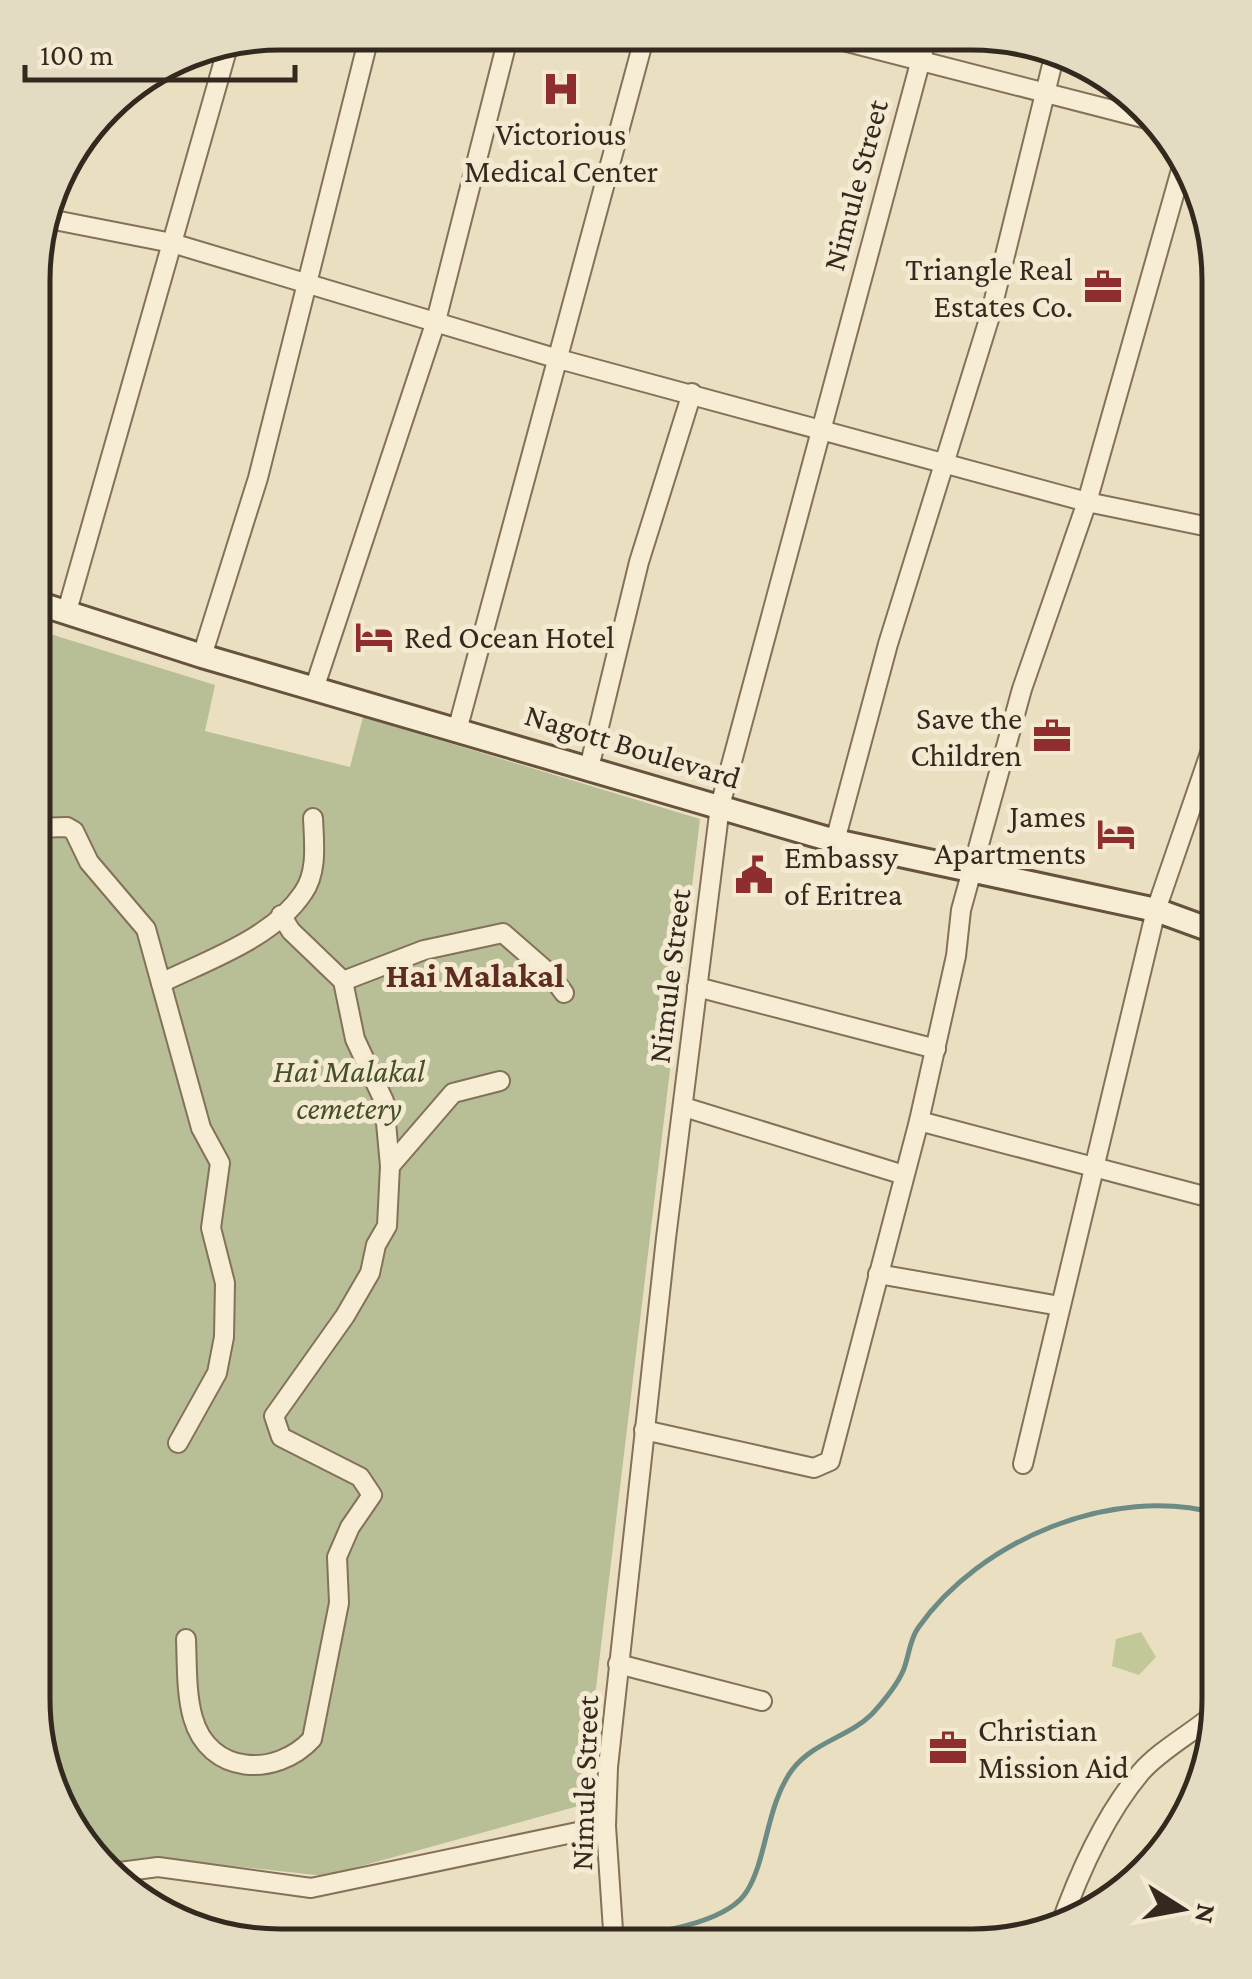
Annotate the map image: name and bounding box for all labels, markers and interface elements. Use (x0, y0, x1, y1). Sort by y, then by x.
scale bar (25, 20, 295, 82)
text: 100 m (40, 38, 114, 71)
hospital icon: Victorious Medical Center (540, 68, 582, 110)
street label: Nimule Street (815, 95, 895, 274)
place label: Victorious Medical Center (464, 116, 658, 189)
place label: Triangle Real Estates Co. (905, 251, 1073, 324)
office icon: Triangle Real Estates Co. (1082, 266, 1124, 308)
hotel icon: Red Ocean Hotel (353, 616, 395, 658)
place label: Red Ocean Hotel (404, 619, 615, 655)
street label: Nagott Boulevard (521, 696, 745, 796)
place label: Save the Children (910, 700, 1022, 773)
office icon: Save the Children (1031, 715, 1073, 757)
place label: James Apartments (934, 798, 1086, 871)
hotel icon: James Apartments (1095, 813, 1137, 855)
place label: Embassy of Eritrea (784, 839, 903, 912)
public building icon: Embassy of Eritrea (733, 854, 775, 896)
street label: Nimule Street (640, 886, 698, 1065)
district label: Hai Malakal (386, 956, 564, 995)
park label: Hai Malakal cemetery (273, 1053, 426, 1126)
street label: Nimule Street (563, 1694, 605, 1871)
place label: Christian Mission Aid (978, 1712, 1129, 1785)
office icon: Christian Mission Aid (927, 1727, 969, 1769)
north arrow (1132, 1859, 1232, 1959)
text: N (1189, 1901, 1223, 1926)

